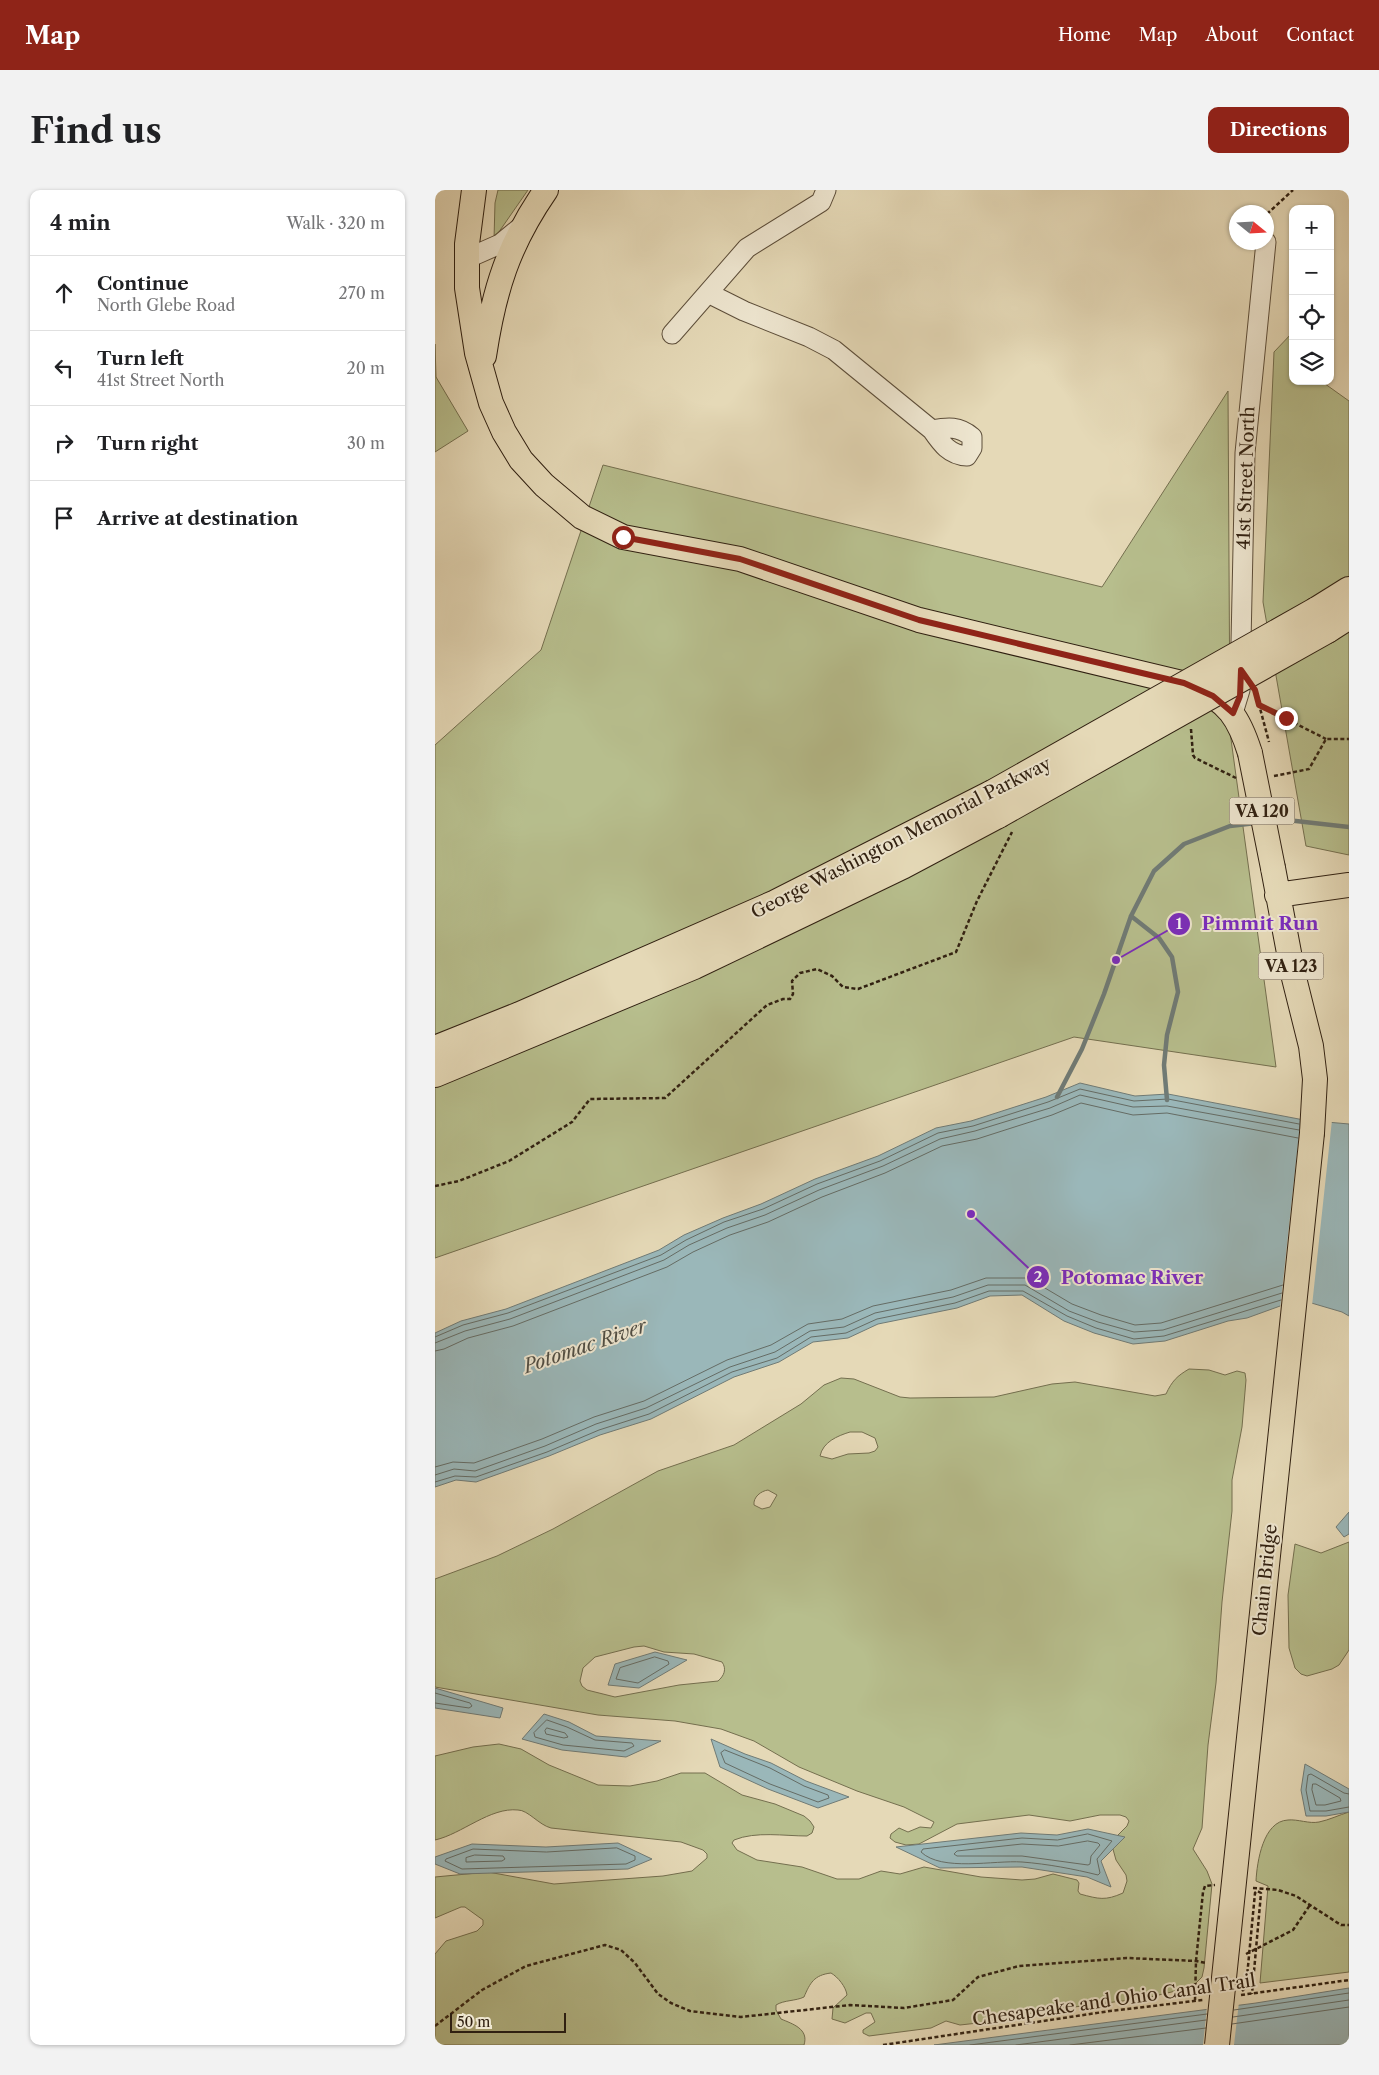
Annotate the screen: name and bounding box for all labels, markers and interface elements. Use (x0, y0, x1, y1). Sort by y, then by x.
text: Map (25, 21, 80, 50)
text: Home (1058, 24, 1111, 46)
text: Map (1139, 24, 1177, 46)
text: About (1205, 24, 1258, 46)
text: Contact (1286, 24, 1354, 46)
button: Directions (1208, 107, 1349, 153)
text: Find us (30, 109, 162, 152)
north arrow (1229, 205, 1274, 250)
map controls (1289, 205, 1334, 385)
button: + (1289, 205, 1334, 250)
text: 4 min (50, 210, 111, 235)
text: Walk · 320 m (286, 213, 385, 233)
button: − (1289, 250, 1334, 295)
text: Continue (97, 272, 189, 295)
icon: ahead (50, 279, 78, 307)
text: 270 m (339, 283, 385, 303)
text: North Glebe Road (97, 295, 235, 315)
button: locate (1289, 295, 1334, 340)
button: layers (1289, 340, 1334, 385)
text: Turn left (97, 347, 184, 370)
icon: left (50, 354, 78, 382)
text: 20 m (346, 358, 385, 378)
text: 41st Street North (97, 370, 224, 390)
street label: 41st Street North (1233, 406, 1259, 550)
icon: right (50, 429, 78, 457)
text: Turn right (97, 432, 198, 455)
text: 30 m (347, 433, 385, 453)
icon: arrive (50, 504, 78, 532)
text: Arrive at destination (97, 507, 298, 530)
route start (612, 526, 635, 549)
route end (1275, 707, 1298, 730)
street label: George Washington Memorial Parkway (747, 752, 1055, 924)
road number: VA 120 (1229, 798, 1295, 824)
callout: Pimmit Run (1167, 907, 1329, 941)
text: Pimmit Run (1201, 912, 1319, 935)
text: 1 (1176, 914, 1183, 933)
road number: VA 123 (1259, 952, 1323, 979)
callout: Potomac River (1026, 1260, 1214, 1294)
text: Potomac River (1061, 1266, 1204, 1289)
text: 2 (1034, 1267, 1043, 1286)
water label: Potomac River (518, 1314, 651, 1379)
street label: Chain Bridge (1248, 1523, 1282, 1637)
street label: Chesapeake and Ohio Canal Trail (971, 1969, 1257, 2031)
scale bar (450, 2010, 566, 2033)
text: 50 m (457, 2013, 490, 2031)

